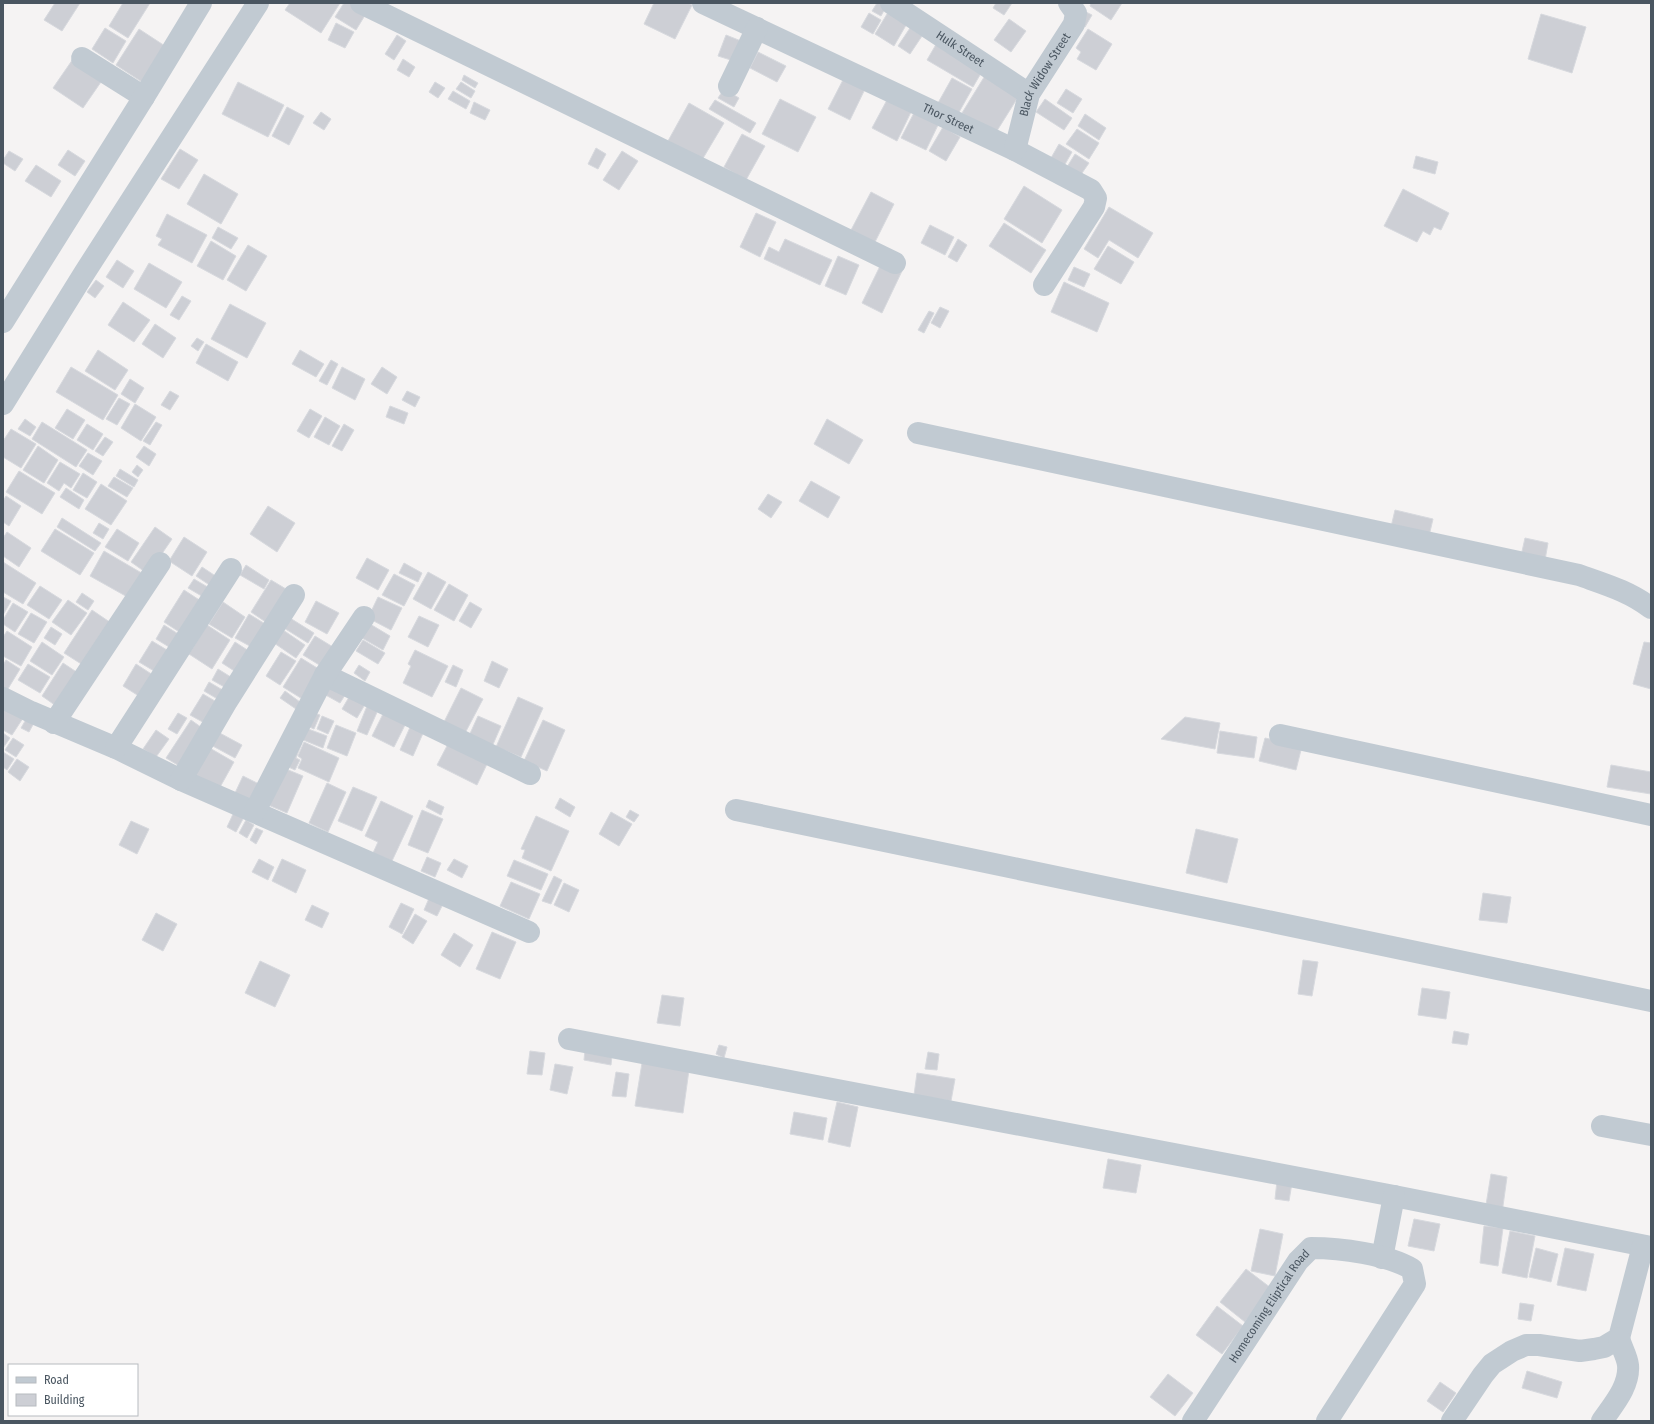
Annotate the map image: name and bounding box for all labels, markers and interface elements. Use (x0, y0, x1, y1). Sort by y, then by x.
street label: Hulk Street (934, 28, 987, 70)
street label: Black Widow Street (1017, 30, 1074, 118)
street label: Thor Street (920, 100, 976, 137)
street label: Homecoming Eliptical Road (1226, 1246, 1313, 1365)
legend (8, 1364, 138, 1416)
text: Road (44, 1373, 69, 1387)
text: Building (44, 1393, 85, 1407)

